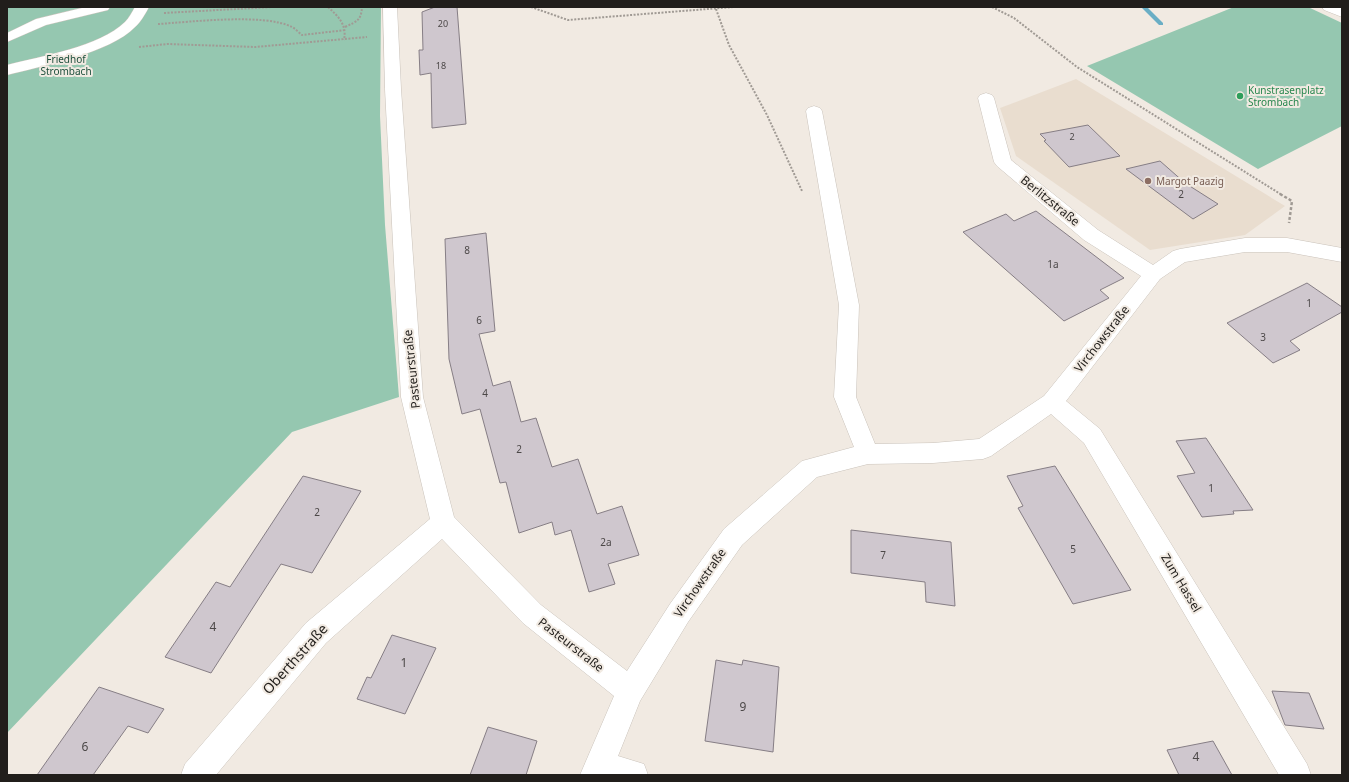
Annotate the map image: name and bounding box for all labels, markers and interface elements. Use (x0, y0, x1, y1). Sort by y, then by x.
house number: 20 (438, 17, 448, 30)
park label: Friedhof Strombach (40, 52, 92, 78)
house number: 18 (436, 59, 446, 72)
place label: Kunstrasenplatz Strombach (1248, 83, 1324, 109)
marker: Kunstrasenplatz Strombach (1235, 91, 1245, 101)
house number: 2 (1069, 130, 1075, 143)
street label: Berlitzstraße (1017, 171, 1084, 230)
place label: Margot Paazig (1156, 174, 1224, 188)
marker: Margot Paazig (1143, 176, 1153, 186)
house number: 2 (1178, 187, 1184, 201)
house number: 8 (464, 243, 470, 257)
house number: 1a (1047, 257, 1059, 271)
house number: 1 (1306, 296, 1312, 310)
street label: Virchowstraße (1070, 302, 1133, 376)
house number: 6 (476, 313, 482, 327)
street label: Pasteurstraße (399, 329, 424, 409)
house number: 3 (1260, 330, 1266, 344)
house number: 4 (482, 386, 488, 400)
house number: 2 (516, 442, 522, 456)
house number: 1 (1208, 481, 1214, 495)
house number: 2 (314, 505, 320, 519)
house number: 2a (600, 535, 612, 549)
house number: 5 (1070, 542, 1076, 556)
street label: Virchowstraße (670, 545, 730, 621)
house number: 7 (880, 548, 886, 562)
street label: Zum Hassel (1157, 550, 1206, 615)
street label: Pasteurstraße (535, 614, 608, 676)
house number: 4 (210, 618, 217, 635)
street label: Oberthstraße (258, 619, 331, 698)
house number: 1 (401, 654, 407, 671)
house number: 9 (740, 698, 747, 715)
house number: 6 (82, 738, 89, 755)
house number: 4 (1193, 748, 1200, 765)

